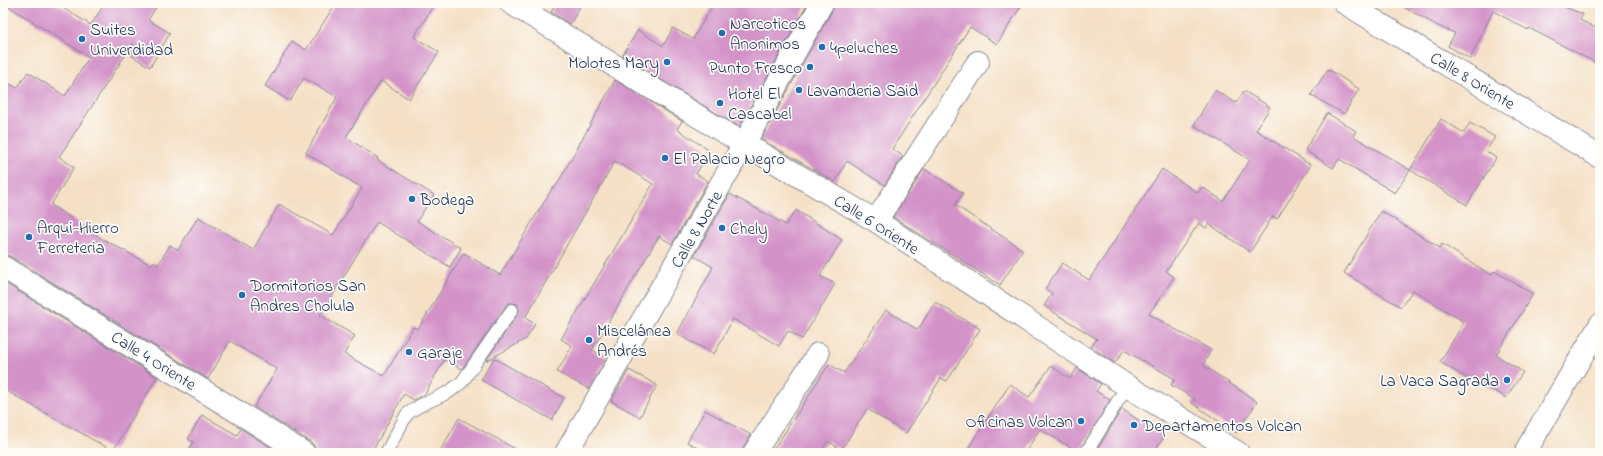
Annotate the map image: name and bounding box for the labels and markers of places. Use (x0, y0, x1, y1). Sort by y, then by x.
place label: Narcoticos Anonimos (730, 12, 806, 57)
place label: Suites Univerdidad (90, 18, 173, 63)
marker: Narcoticos Anonimos (717, 28, 727, 38)
marker: Suites Univerdidad (77, 34, 87, 44)
place label: 4peluches (830, 36, 898, 61)
marker: 4peluches (817, 42, 827, 52)
place label: Molotes Mary (568, 51, 659, 77)
place label: Punto Fresco (709, 56, 802, 81)
marker: Molotes Mary (662, 57, 672, 67)
marker: Punto Fresco (805, 62, 815, 72)
place label: Lavanderia Said (807, 79, 919, 104)
place label: Hotel El Cascabel (728, 82, 791, 127)
marker: Lavanderia Said (794, 85, 804, 95)
marker: Hotel El Cascabel (715, 98, 725, 108)
place label: El Palacio Negro (673, 147, 785, 174)
marker: El Palacio Negro (660, 153, 670, 163)
place label: Bodega (419, 188, 474, 215)
marker: Bodega (407, 194, 417, 204)
place label: Arqui-Hierro Ferreteria (36, 216, 119, 261)
place label: Chely (730, 217, 767, 243)
marker: Chely (717, 223, 727, 233)
marker: Arqui-Hierro Ferreteria (24, 232, 34, 242)
place label: Dormitorios San Andres Cholula (249, 274, 366, 319)
marker: Dormitorios San Andres Cholula (237, 290, 247, 300)
place label: Miscelánea Andrés (597, 319, 671, 364)
marker: Miscelánea Andrés (584, 335, 594, 345)
place label: Garaje (417, 341, 463, 366)
marker: Garaje (404, 347, 414, 357)
place label: La Vaca Sagrada (1380, 369, 1499, 396)
marker: La Vaca Sagrada (1502, 375, 1512, 385)
place label: Oficinas Volcan (966, 410, 1073, 435)
place label: Departamentos Volcan (1141, 414, 1302, 439)
marker: Oficinas Volcan (1076, 416, 1086, 426)
marker: Departamentos Volcan (1129, 420, 1139, 430)

